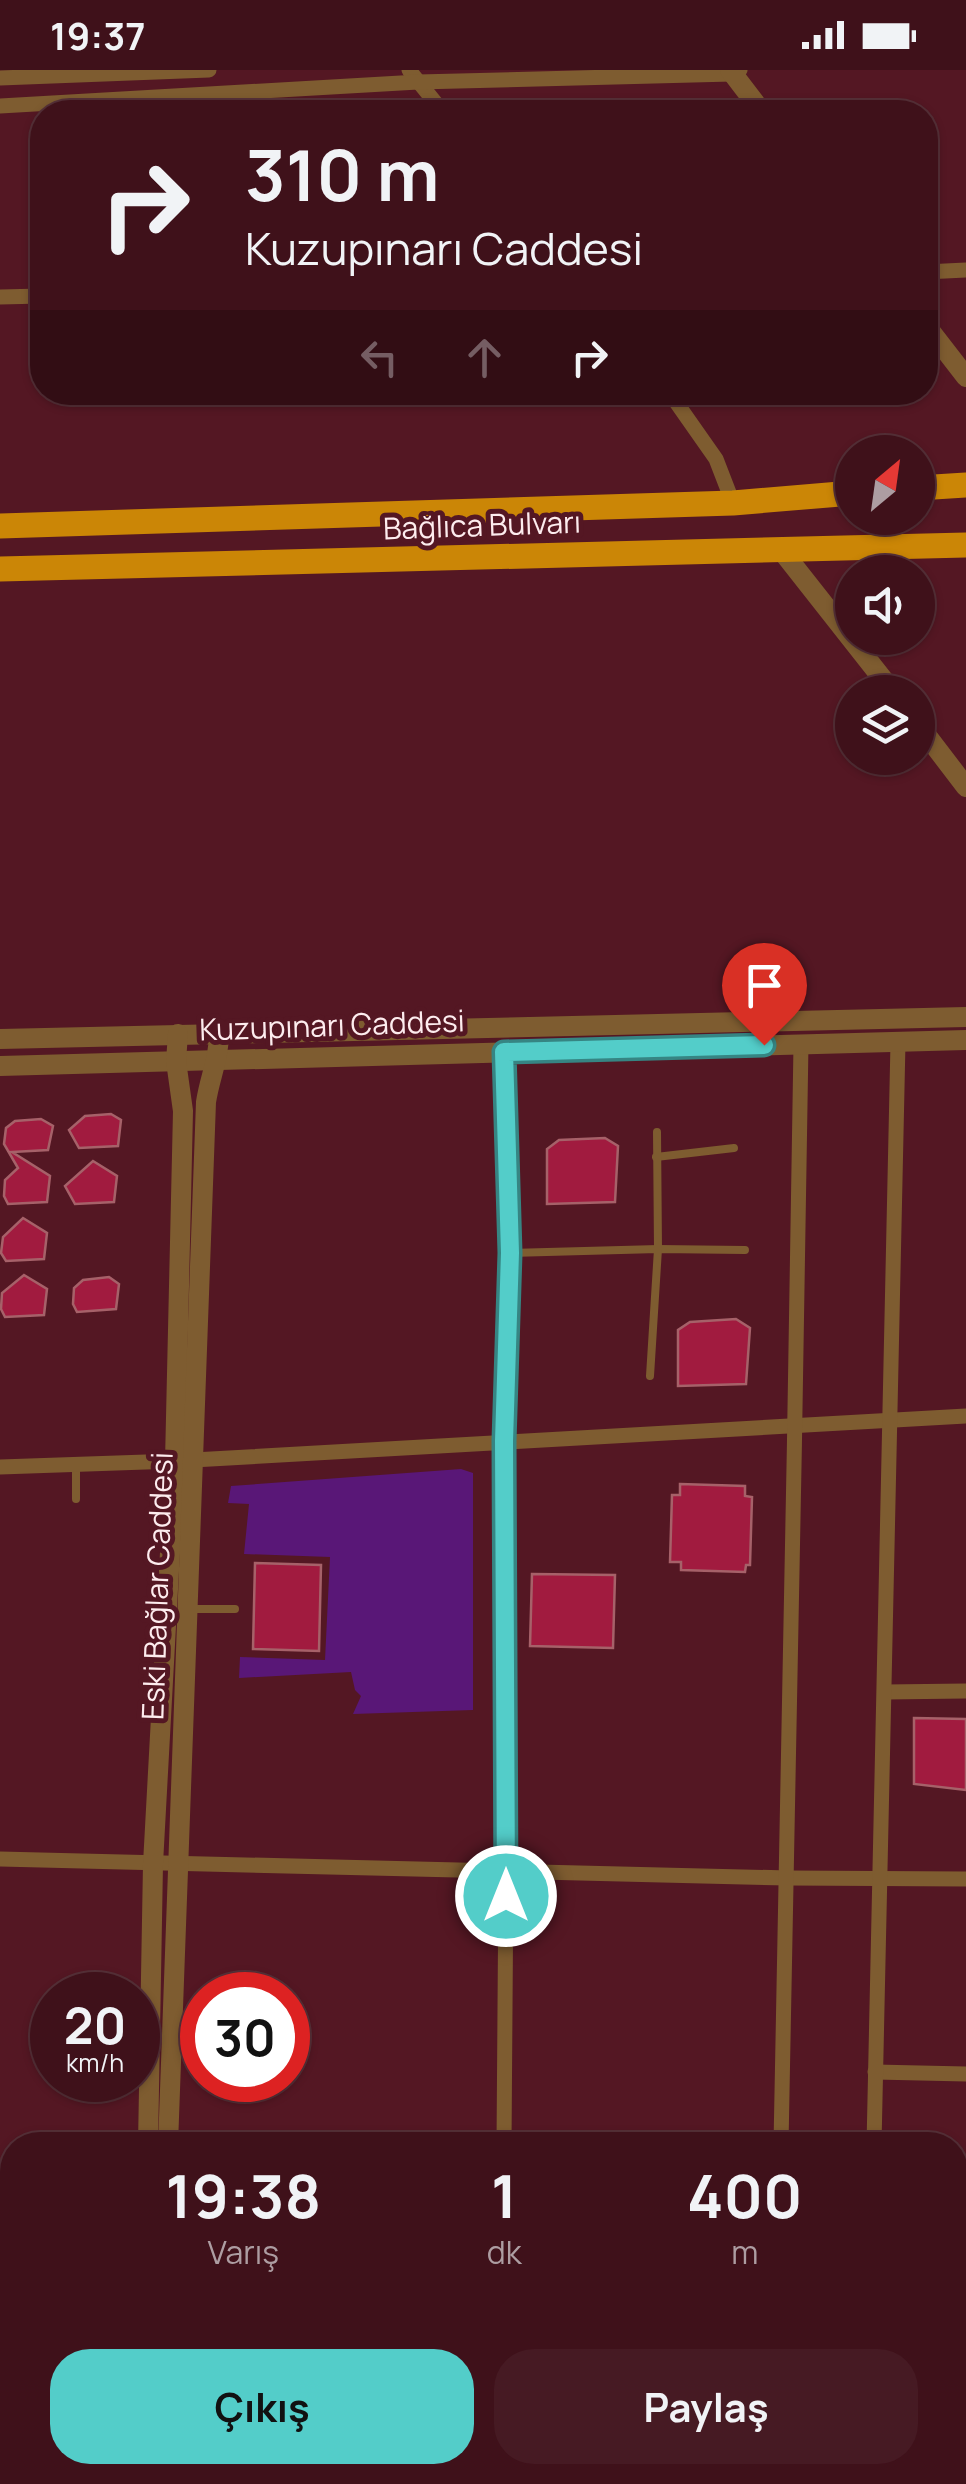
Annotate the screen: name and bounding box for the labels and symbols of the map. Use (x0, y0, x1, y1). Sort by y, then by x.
north arrow (835, 435, 935, 535)
street label: Bağlıca Bulvarı (382, 501, 582, 548)
pin (722, 943, 807, 1046)
street label: Kuzupınarı Caddesi (199, 999, 465, 1050)
street label: Eski Bağlar Caddesi (131, 1451, 182, 1721)
position arrow (454, 1844, 558, 1948)
speed limit sign: 30 (180, 1972, 310, 2102)

